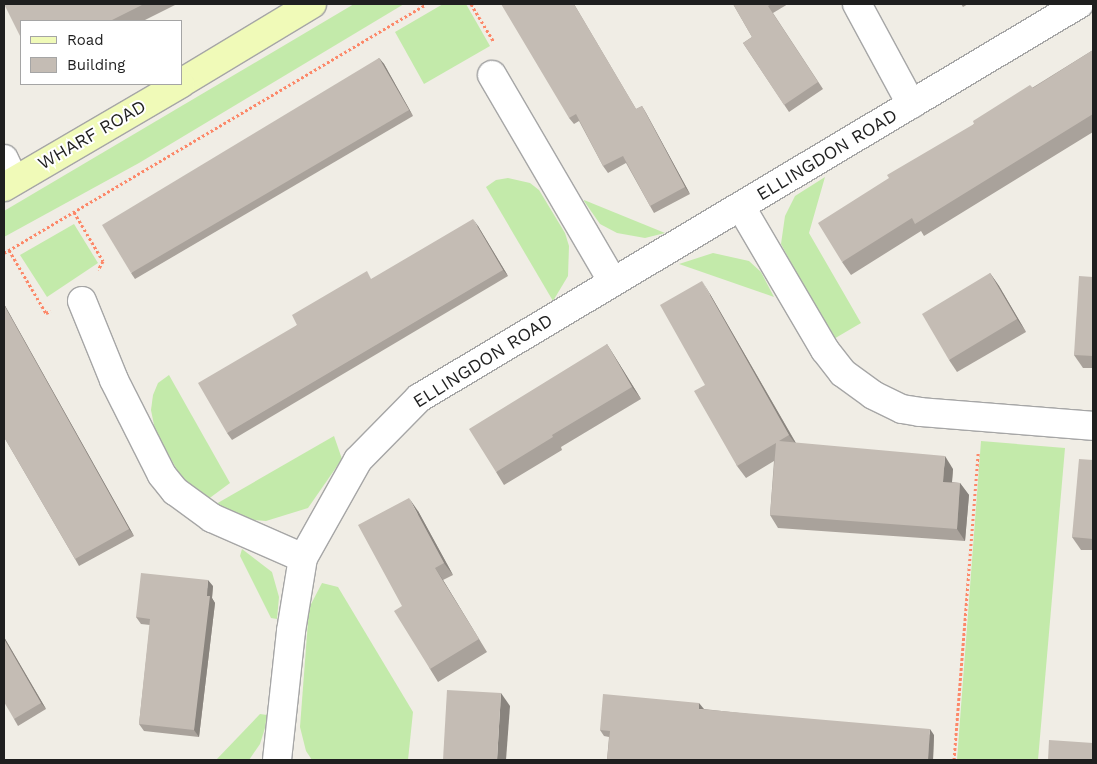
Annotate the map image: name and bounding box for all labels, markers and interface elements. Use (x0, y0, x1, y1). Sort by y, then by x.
legend (20, 20, 182, 85)
text: Road (67, 31, 104, 49)
text: Building (67, 56, 125, 74)
street label: WHARF ROAD (34, 95, 150, 175)
street label: ELLINGDON ROAD (753, 104, 901, 206)
street label: ELLINGDON ROAD (409, 309, 557, 413)

